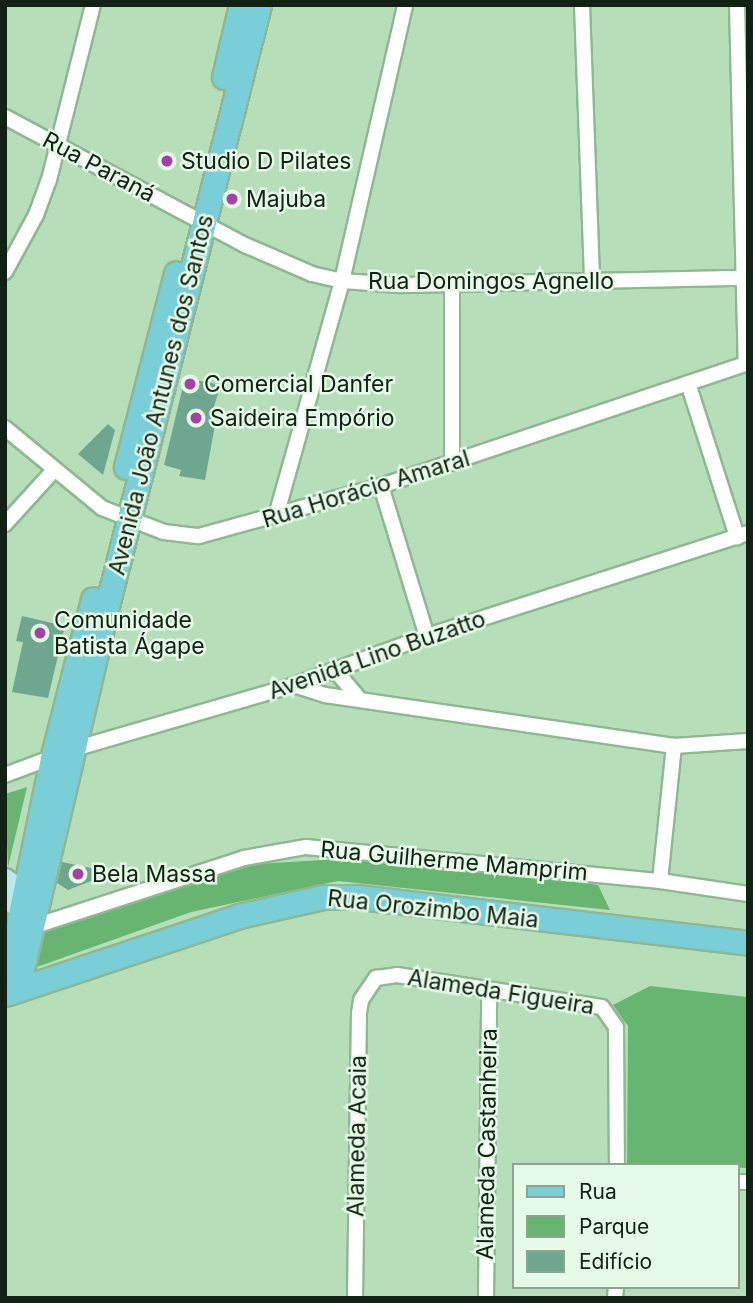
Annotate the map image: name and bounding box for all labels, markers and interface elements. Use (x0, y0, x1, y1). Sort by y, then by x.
street label: Rua Paraná (38, 126, 160, 208)
place label: Studio D Pilates (181, 147, 351, 175)
marker: Studio D Pilates (159, 153, 175, 169)
place label: Majuba (246, 185, 326, 213)
marker: Majuba (224, 191, 240, 207)
street label: Avenida João Antunes dos Santos (103, 212, 219, 578)
street label: Rua Domingos Agnello (368, 267, 614, 295)
place label: Comercial Danfer (204, 370, 393, 398)
marker: Comercial Danfer (182, 376, 198, 392)
place label: Saideira Empório (210, 404, 395, 432)
marker: Saideira Empório (188, 410, 204, 426)
street label: Rua Horácio Amaral (259, 444, 473, 534)
street label: Avenida Lino Buzatto (265, 605, 489, 705)
place label: Comunidade Batista Ágape (54, 606, 205, 660)
marker: Comunidade Batista Ágape (32, 625, 48, 641)
street label: Rua Guilherme Mamprim (319, 836, 589, 886)
place label: Bela Massa (92, 860, 216, 888)
marker: Bela Massa (70, 866, 86, 882)
street label: Rua Orozimbo Maia (326, 884, 540, 934)
street label: Alameda Figueira (406, 964, 596, 1020)
street label: Alameda Castanheira (471, 1028, 503, 1260)
street label: Alameda Acaia (342, 1055, 372, 1217)
legend (512, 1163, 739, 1289)
text: Rua (579, 1179, 617, 1204)
text: Parque (579, 1214, 649, 1239)
text: Edifício (579, 1249, 652, 1274)

